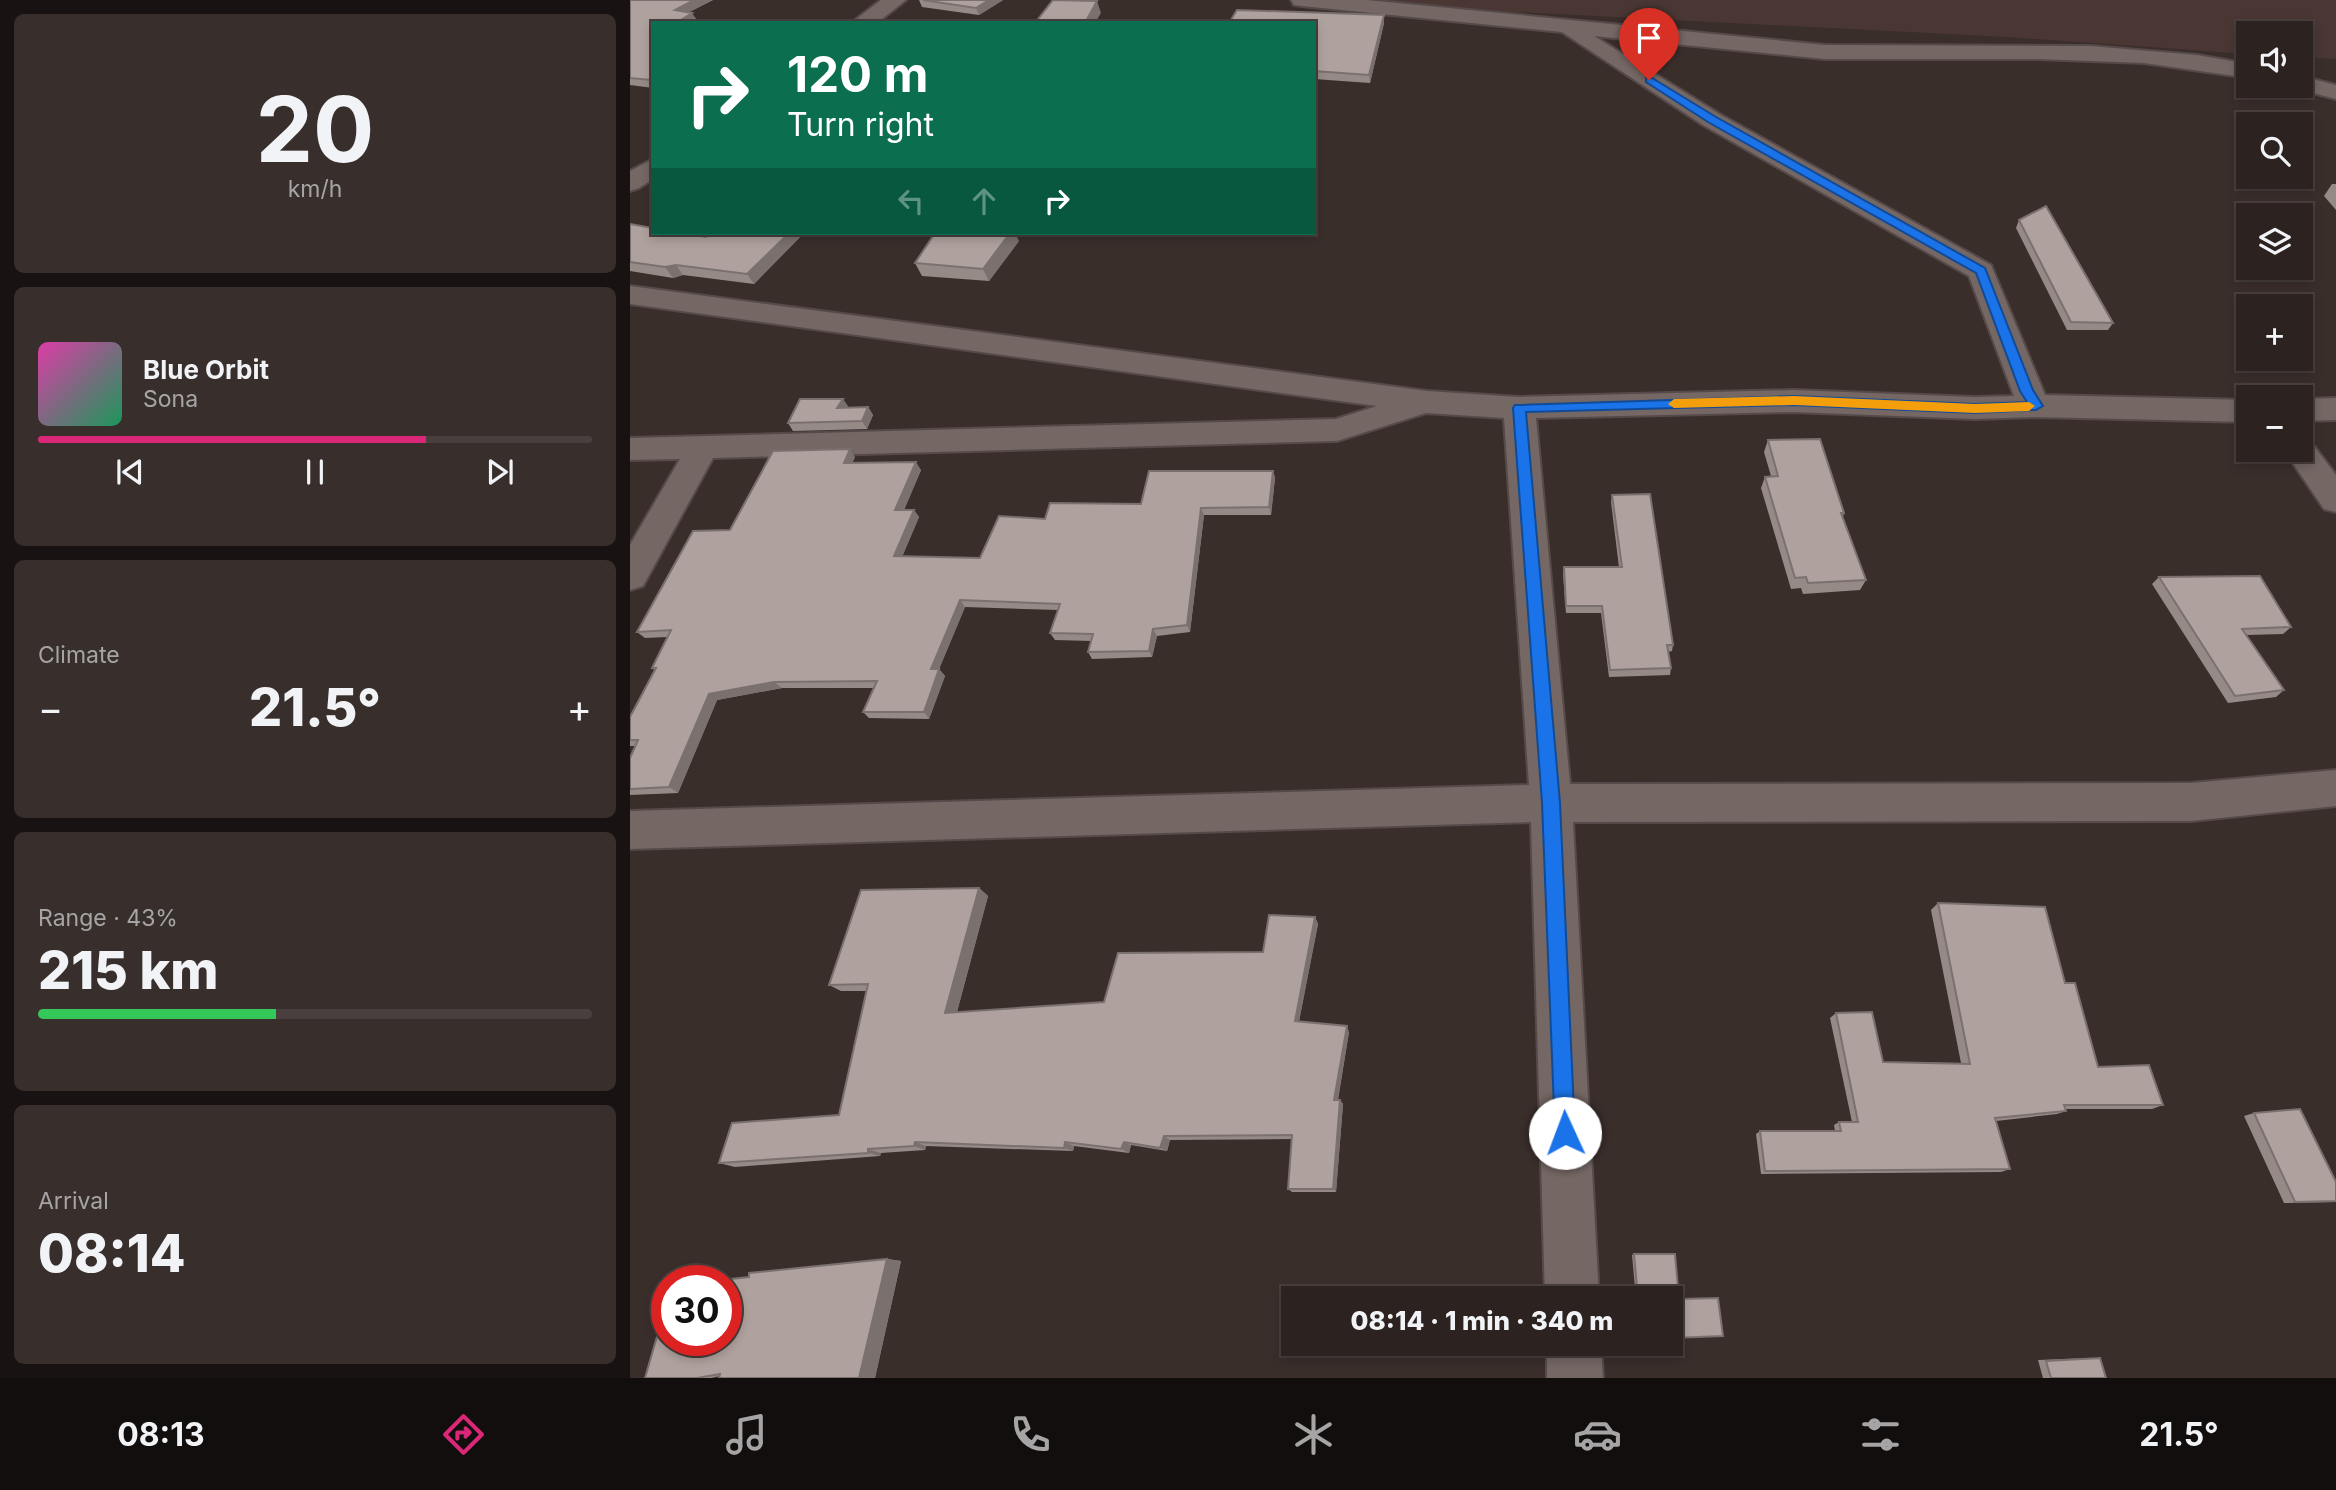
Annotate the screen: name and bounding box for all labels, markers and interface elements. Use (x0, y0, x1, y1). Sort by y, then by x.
pin (1619, 8, 1679, 80)
icon: arrive (1630, 19, 1668, 57)
map controls (2236, 21, 2313, 462)
button: sound (2236, 21, 2313, 98)
text: 120 m (787, 45, 928, 104)
icon: right (672, 49, 763, 140)
text: 20 (256, 74, 374, 184)
text: Turn right (787, 105, 934, 144)
button: search (2236, 112, 2313, 189)
text: km/h (288, 175, 342, 203)
icon: left (892, 182, 930, 220)
icon: ahead (965, 182, 1003, 220)
icon: right (1038, 182, 1076, 220)
button: layers (2236, 203, 2313, 280)
button: + (2236, 294, 2313, 371)
text: Blue Orbit (143, 354, 269, 385)
text: Sona (143, 385, 198, 413)
button: − (2236, 385, 2313, 462)
icon: previous (111, 453, 149, 491)
icon: pause (296, 453, 334, 491)
icon: next (481, 453, 519, 491)
text: Climate (38, 641, 120, 669)
text: 21.5° (249, 676, 381, 739)
text: − (38, 685, 63, 731)
text: + (567, 685, 592, 731)
text: Range · 43% (38, 904, 178, 932)
text: 215 km (38, 939, 218, 1002)
position arrow (1528, 1096, 1602, 1170)
text: Arrival (38, 1187, 109, 1215)
text: 08:14 (38, 1222, 186, 1285)
speed limit sign: 30 (651, 1265, 742, 1356)
text: 08:14 · 1 min · 340 m (1351, 1305, 1613, 1336)
icon: directions (439, 1410, 488, 1459)
icon: music (722, 1410, 771, 1459)
icon: phone (1006, 1410, 1055, 1459)
icon: climate (1289, 1410, 1338, 1459)
icon: car (1573, 1410, 1622, 1459)
icon: filters (1856, 1410, 1905, 1459)
text: 08:13 (117, 1415, 205, 1454)
text: 21.5° (2139, 1415, 2219, 1454)

